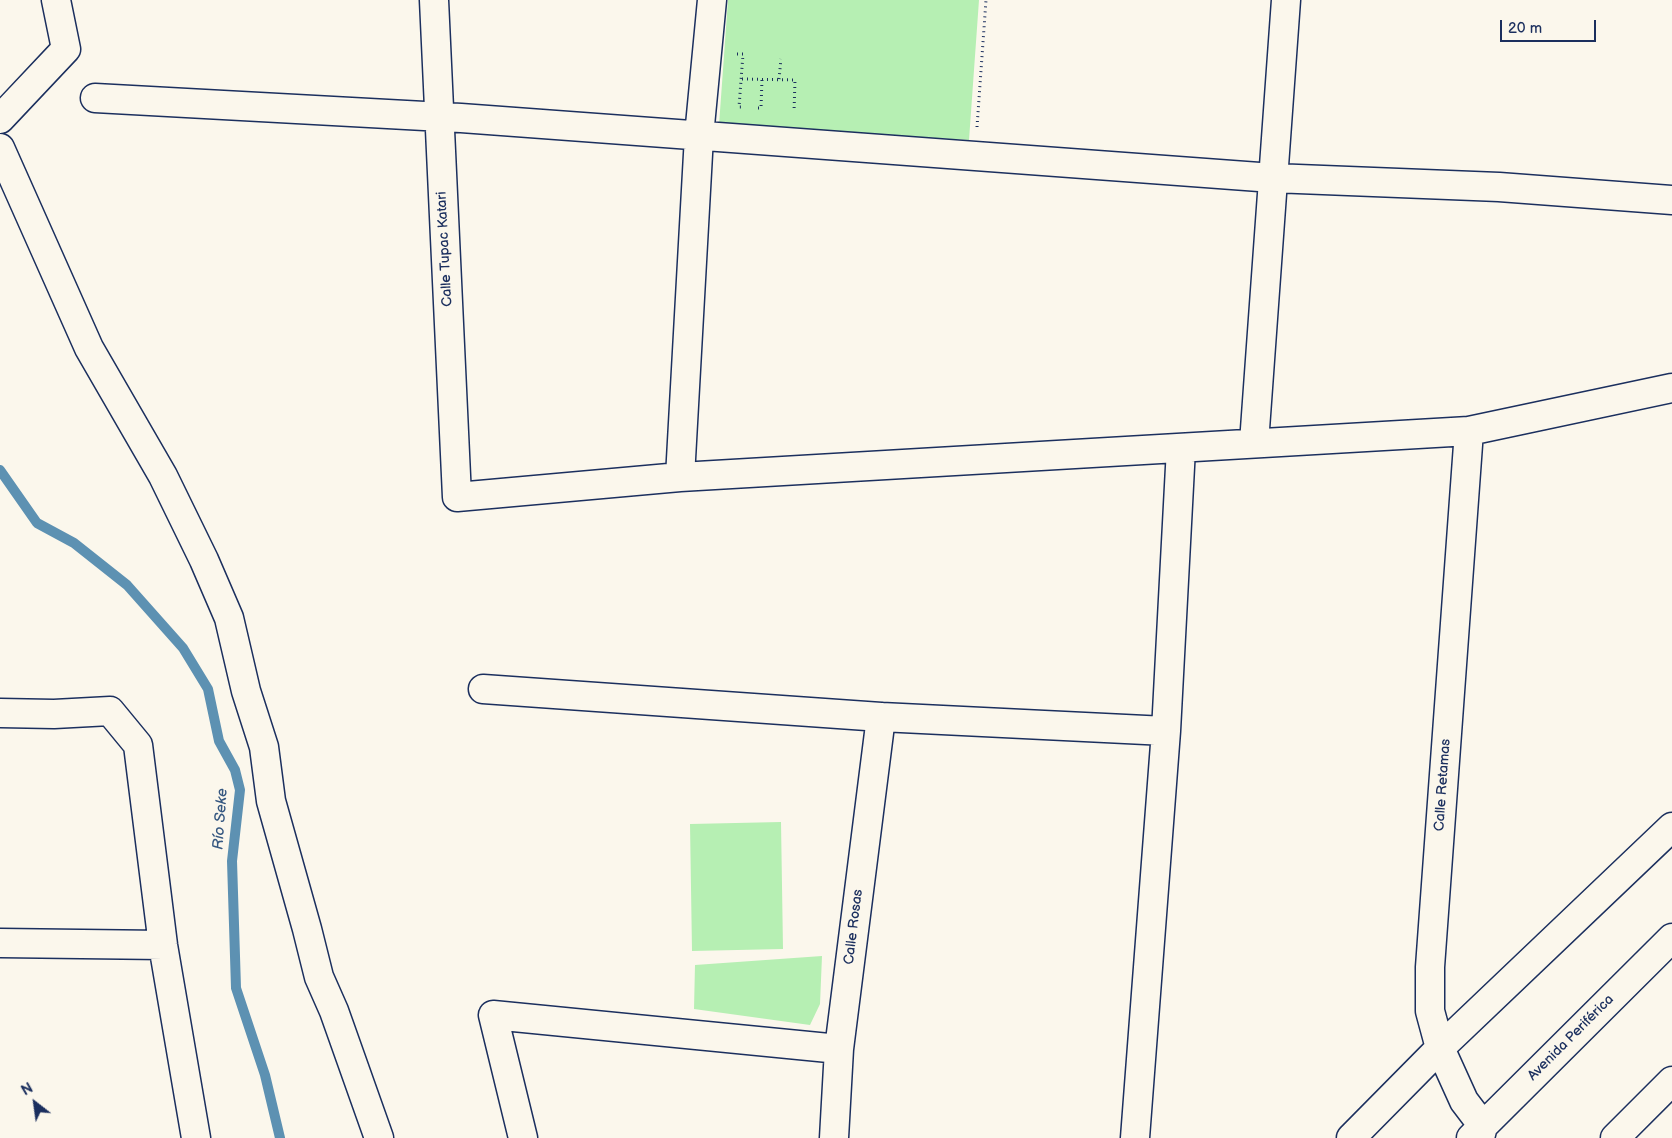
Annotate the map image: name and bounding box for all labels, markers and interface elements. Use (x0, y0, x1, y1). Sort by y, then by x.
scale bar (1502, 10, 1598, 42)
text: 20 m (1508, 19, 1542, 38)
street label: Calle Tupac Katari (434, 191, 456, 307)
street label: Calle Retamas (1431, 738, 1455, 832)
water label: Río Seke (210, 788, 232, 850)
street label: Calle Rosas (841, 888, 867, 966)
street label: Avenida Periférica (1524, 991, 1618, 1085)
north arrow (10, 1078, 60, 1128)
text: N (18, 1080, 36, 1100)

